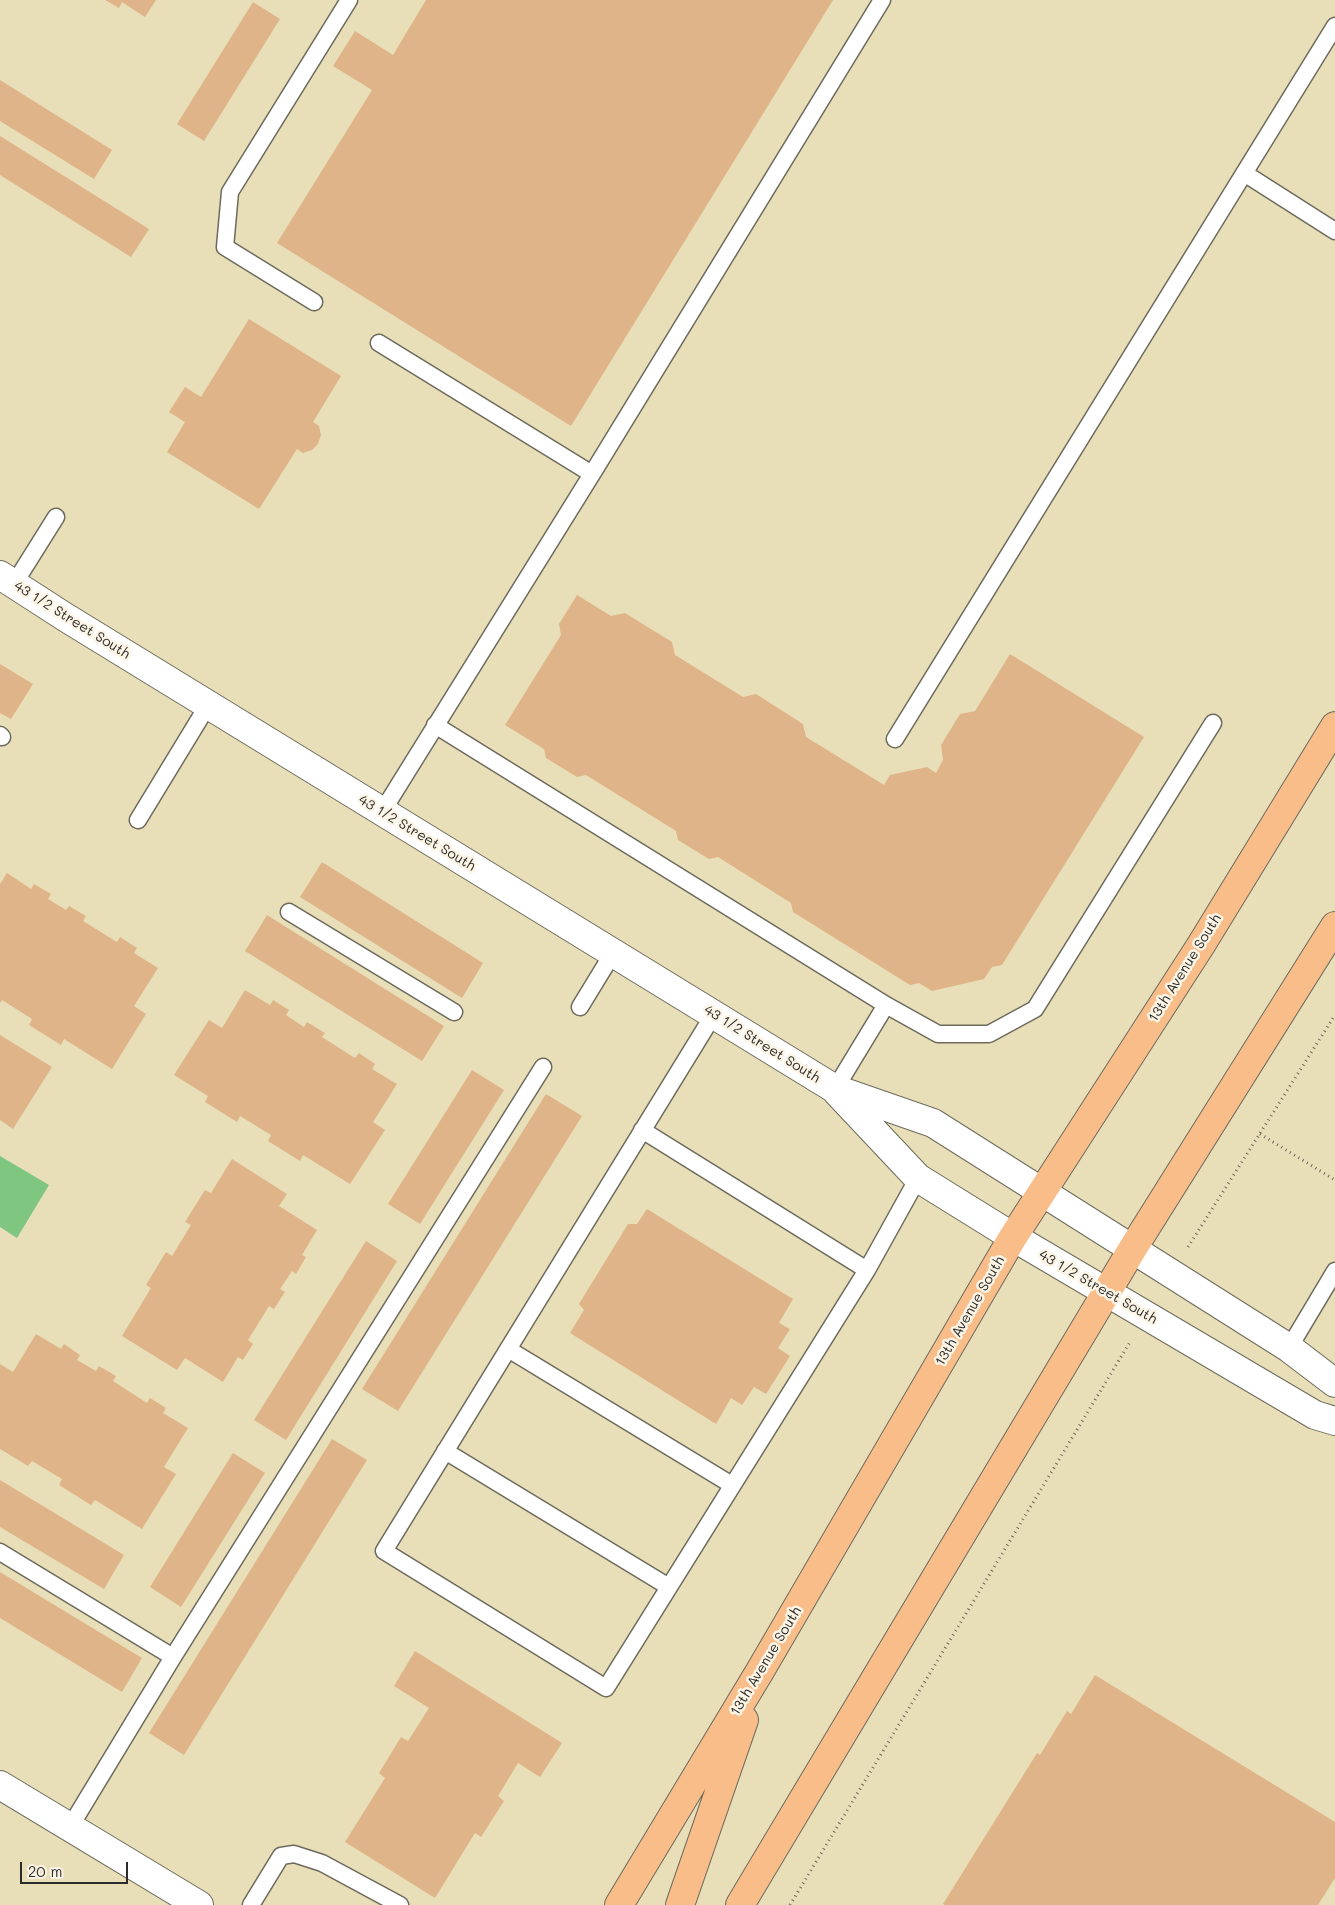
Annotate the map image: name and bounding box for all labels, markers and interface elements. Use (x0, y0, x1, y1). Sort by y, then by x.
street label: 43 1/2 Street South (11, 577, 133, 663)
street label: 43 1/2 Street South (355, 791, 479, 875)
street label: 13th Avenue South (1145, 911, 1225, 1025)
street label: 43 1/2 Street South (701, 1001, 823, 1087)
street label: 43 1/2 Street South (1036, 1246, 1160, 1328)
street label: 13th Avenue South (932, 1253, 1008, 1369)
street label: 13th Avenue South (727, 1604, 805, 1718)
scale bar (22, 1852, 130, 1884)
text: 20 m (28, 1861, 62, 1881)

